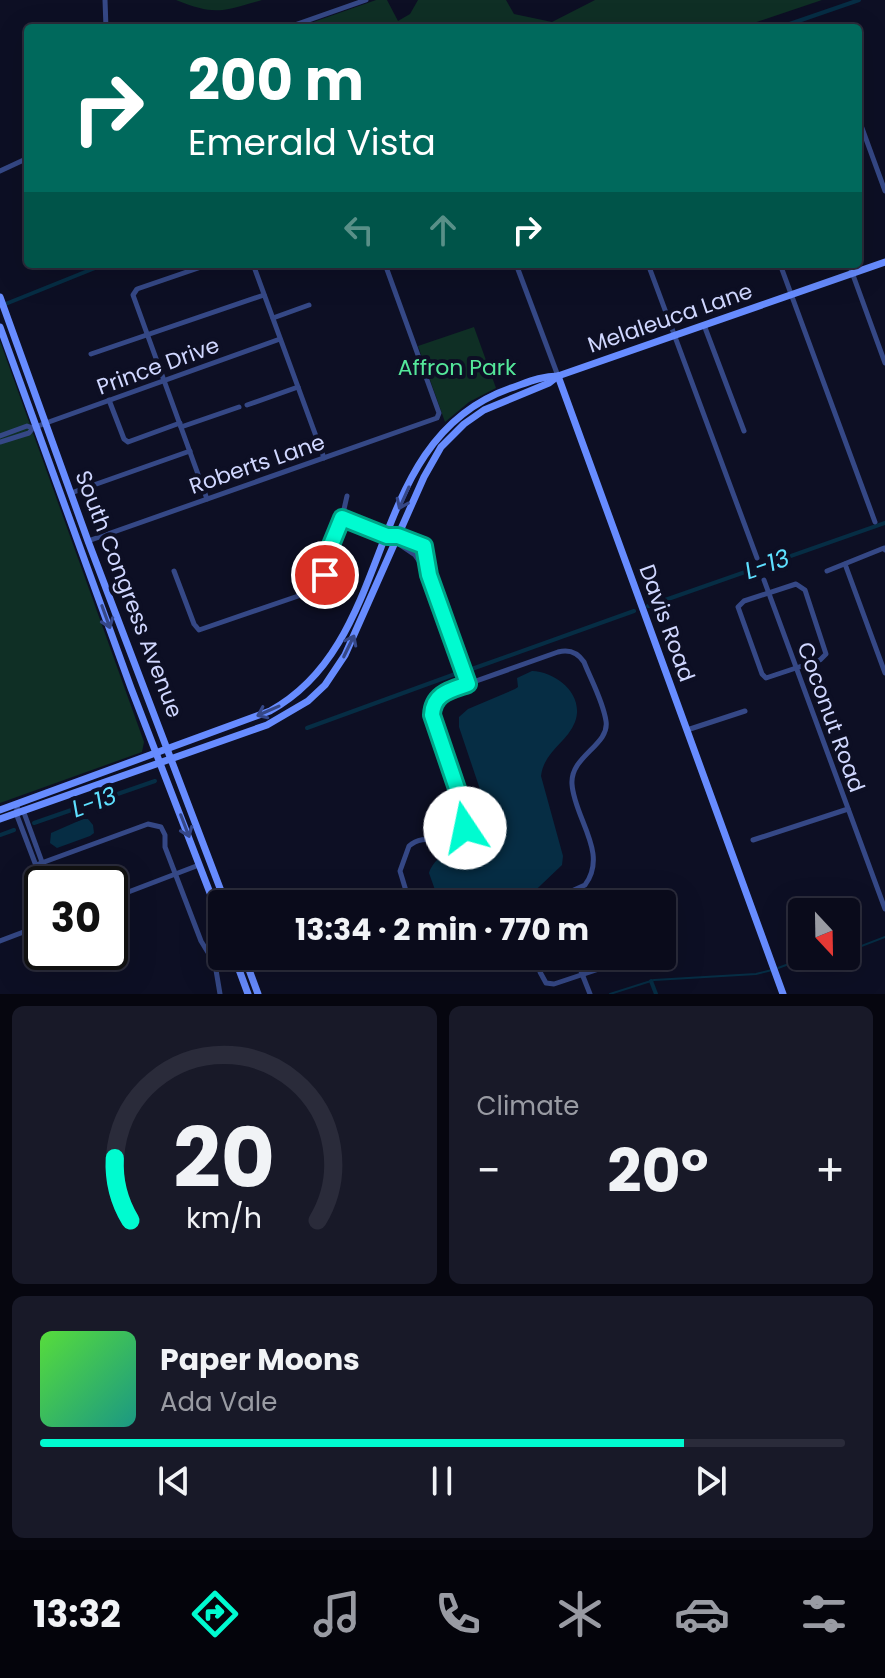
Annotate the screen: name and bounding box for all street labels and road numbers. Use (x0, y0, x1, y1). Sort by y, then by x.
street label: Melaleuca Lane (584, 275, 756, 361)
street label: Prince Drive (92, 329, 224, 403)
street label: Roberts Lane (185, 426, 329, 502)
street label: South Congress Avenue (68, 466, 190, 722)
street label: Davis Road (631, 560, 703, 686)
street label: Coconut Road (789, 638, 873, 796)

